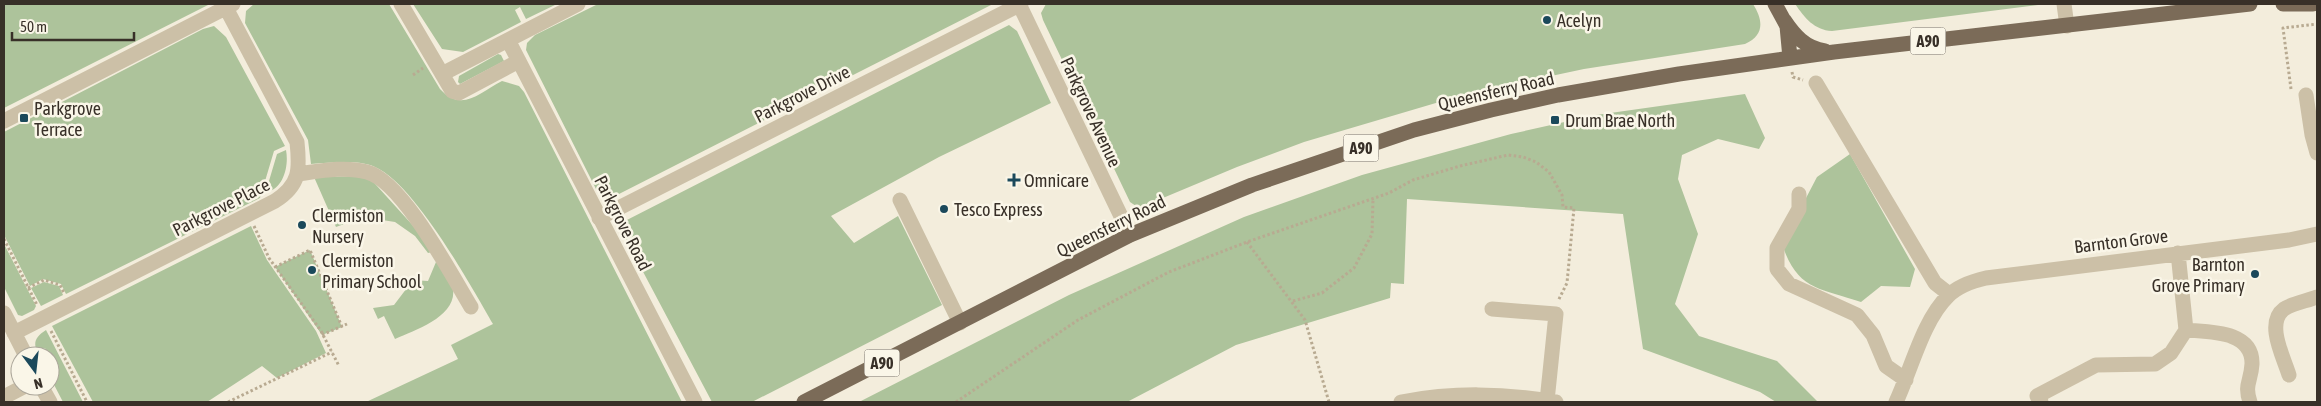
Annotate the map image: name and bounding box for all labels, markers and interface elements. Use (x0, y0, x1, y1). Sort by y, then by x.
scale bar (12, 10, 135, 42)
place label: Acelyn (1557, 10, 1601, 31)
marker: Acelyn (1541, 14, 1553, 26)
text: 50 m (20, 18, 47, 35)
road number: A90 (1910, 27, 1946, 54)
street label: Parkgrove Avenue (1056, 54, 1126, 170)
street label: Parkgrove Drive (751, 61, 853, 127)
street label: Queensferry Road (1436, 67, 1556, 115)
place label: Parkgrove Terrace (34, 98, 101, 140)
place label: Drum Brae North (1565, 110, 1675, 131)
marker: Parkgrove Terrace (18, 112, 30, 124)
marker: Drum Brae North (1549, 114, 1561, 126)
road number: A90 (1344, 134, 1378, 162)
place label: Omnicare (1024, 170, 1089, 191)
street label: Parkgrove Road (590, 172, 656, 274)
street label: Parkgrove Place (169, 174, 273, 240)
marker: Omnicare (1008, 174, 1020, 186)
street label: Queensferry Road (1053, 191, 1169, 261)
place label: Tesco Express (954, 199, 1043, 220)
marker: Tesco Express (938, 203, 950, 215)
place label: Clermiston Nursery (312, 205, 384, 247)
marker: Clermiston Nursery (296, 219, 308, 231)
street label: Barnton Grove (2073, 225, 2169, 257)
place label: Clermiston Primary School (322, 250, 422, 292)
place label: Barnton Grove Primary (2152, 254, 2245, 296)
marker: Clermiston Primary School (306, 264, 318, 276)
marker: Barnton Grove Primary (2249, 268, 2261, 280)
north arrow (10, 346, 60, 396)
road number: A90 (864, 349, 900, 376)
text: N (32, 375, 44, 392)

